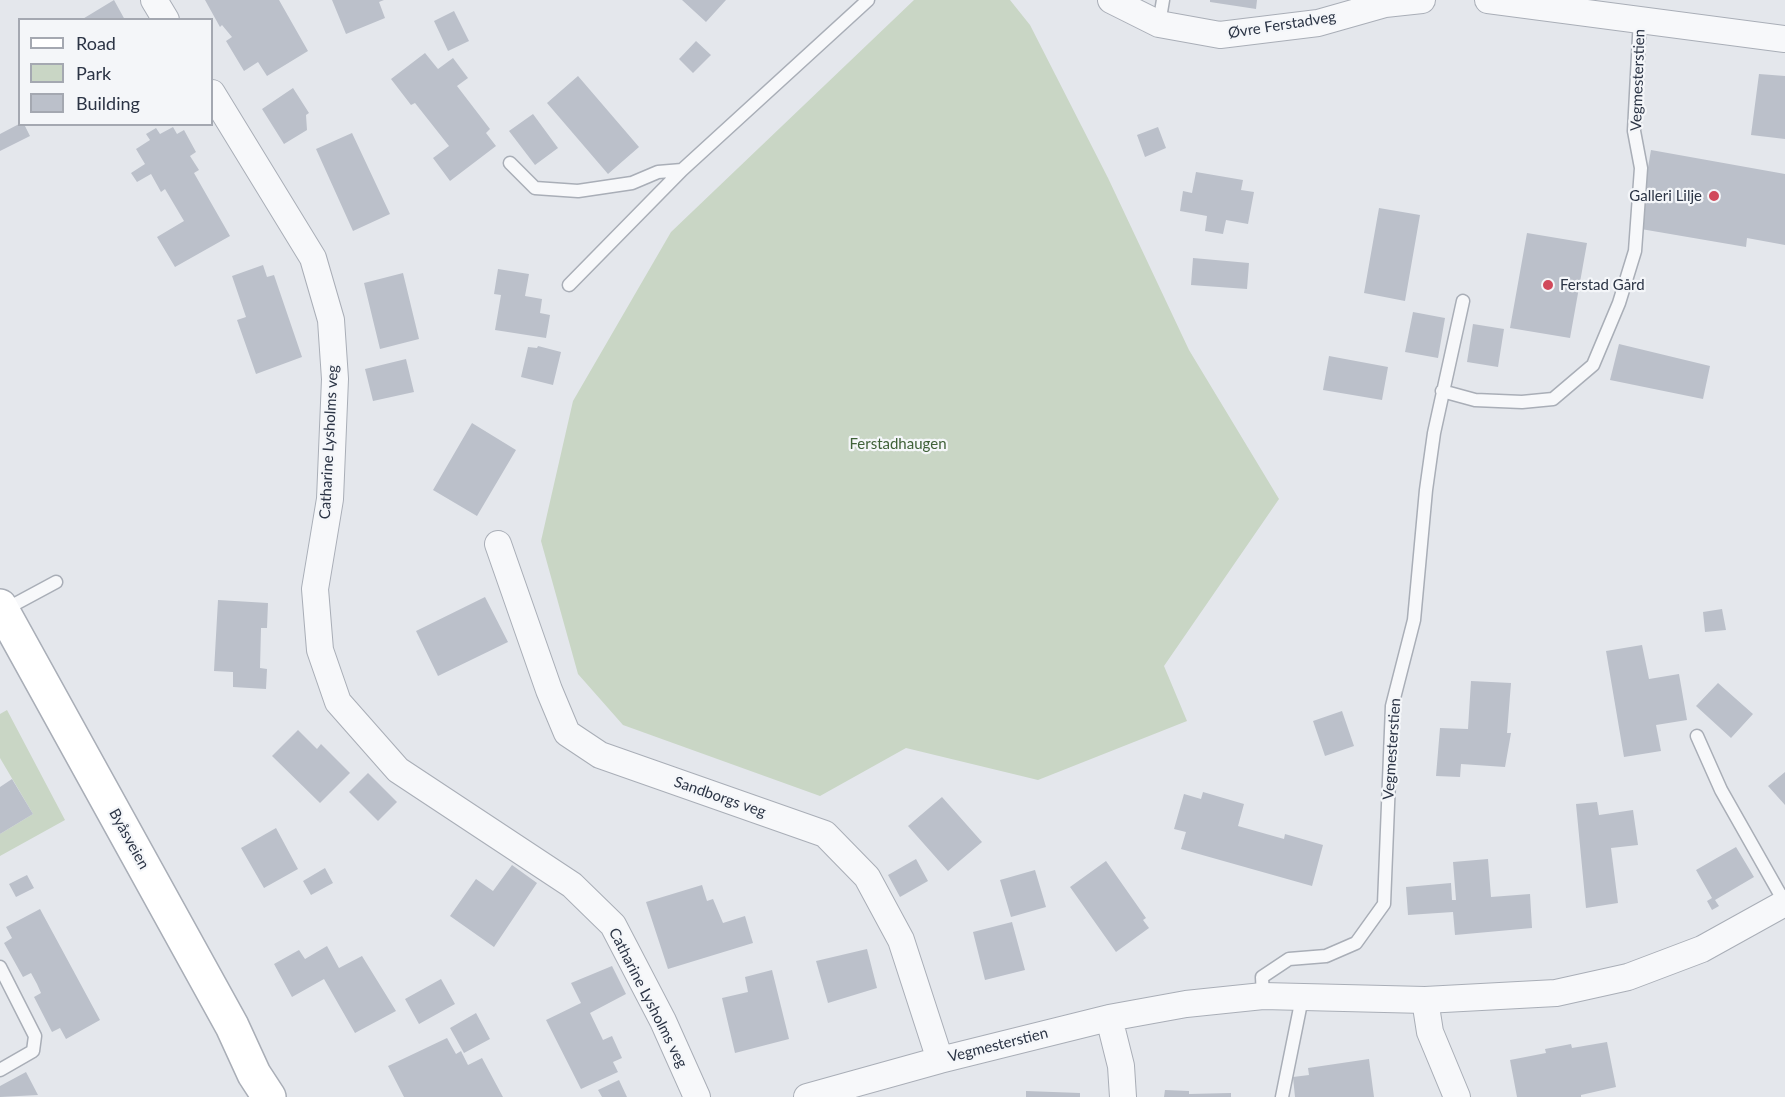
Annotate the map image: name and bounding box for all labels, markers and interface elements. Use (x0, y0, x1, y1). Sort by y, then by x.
street label: Øvre Ferstadveg (1227, 8, 1337, 42)
legend (18, 18, 213, 126)
street label: Vegmesterstien (1627, 29, 1649, 131)
text: Road (76, 32, 116, 54)
text: Park (76, 62, 111, 84)
text: Building (76, 92, 140, 114)
place label: Galleri Lilje (1629, 187, 1702, 205)
marker: Galleri Lilje (1707, 189, 1721, 203)
place label: Ferstad Gård (1560, 276, 1645, 294)
marker: Ferstad Gård (1541, 278, 1555, 292)
street label: Catharine Lysholms veg (316, 364, 342, 520)
park label: Ferstadhaugen (849, 435, 947, 453)
street label: Vegmesterstien (1379, 697, 1405, 801)
street label: Sandborgs veg (672, 773, 768, 821)
street label: Byåsveien (105, 806, 153, 872)
street label: Catharine Lysholms veg (605, 925, 691, 1071)
street label: Vegmesterstien (946, 1024, 1050, 1066)

